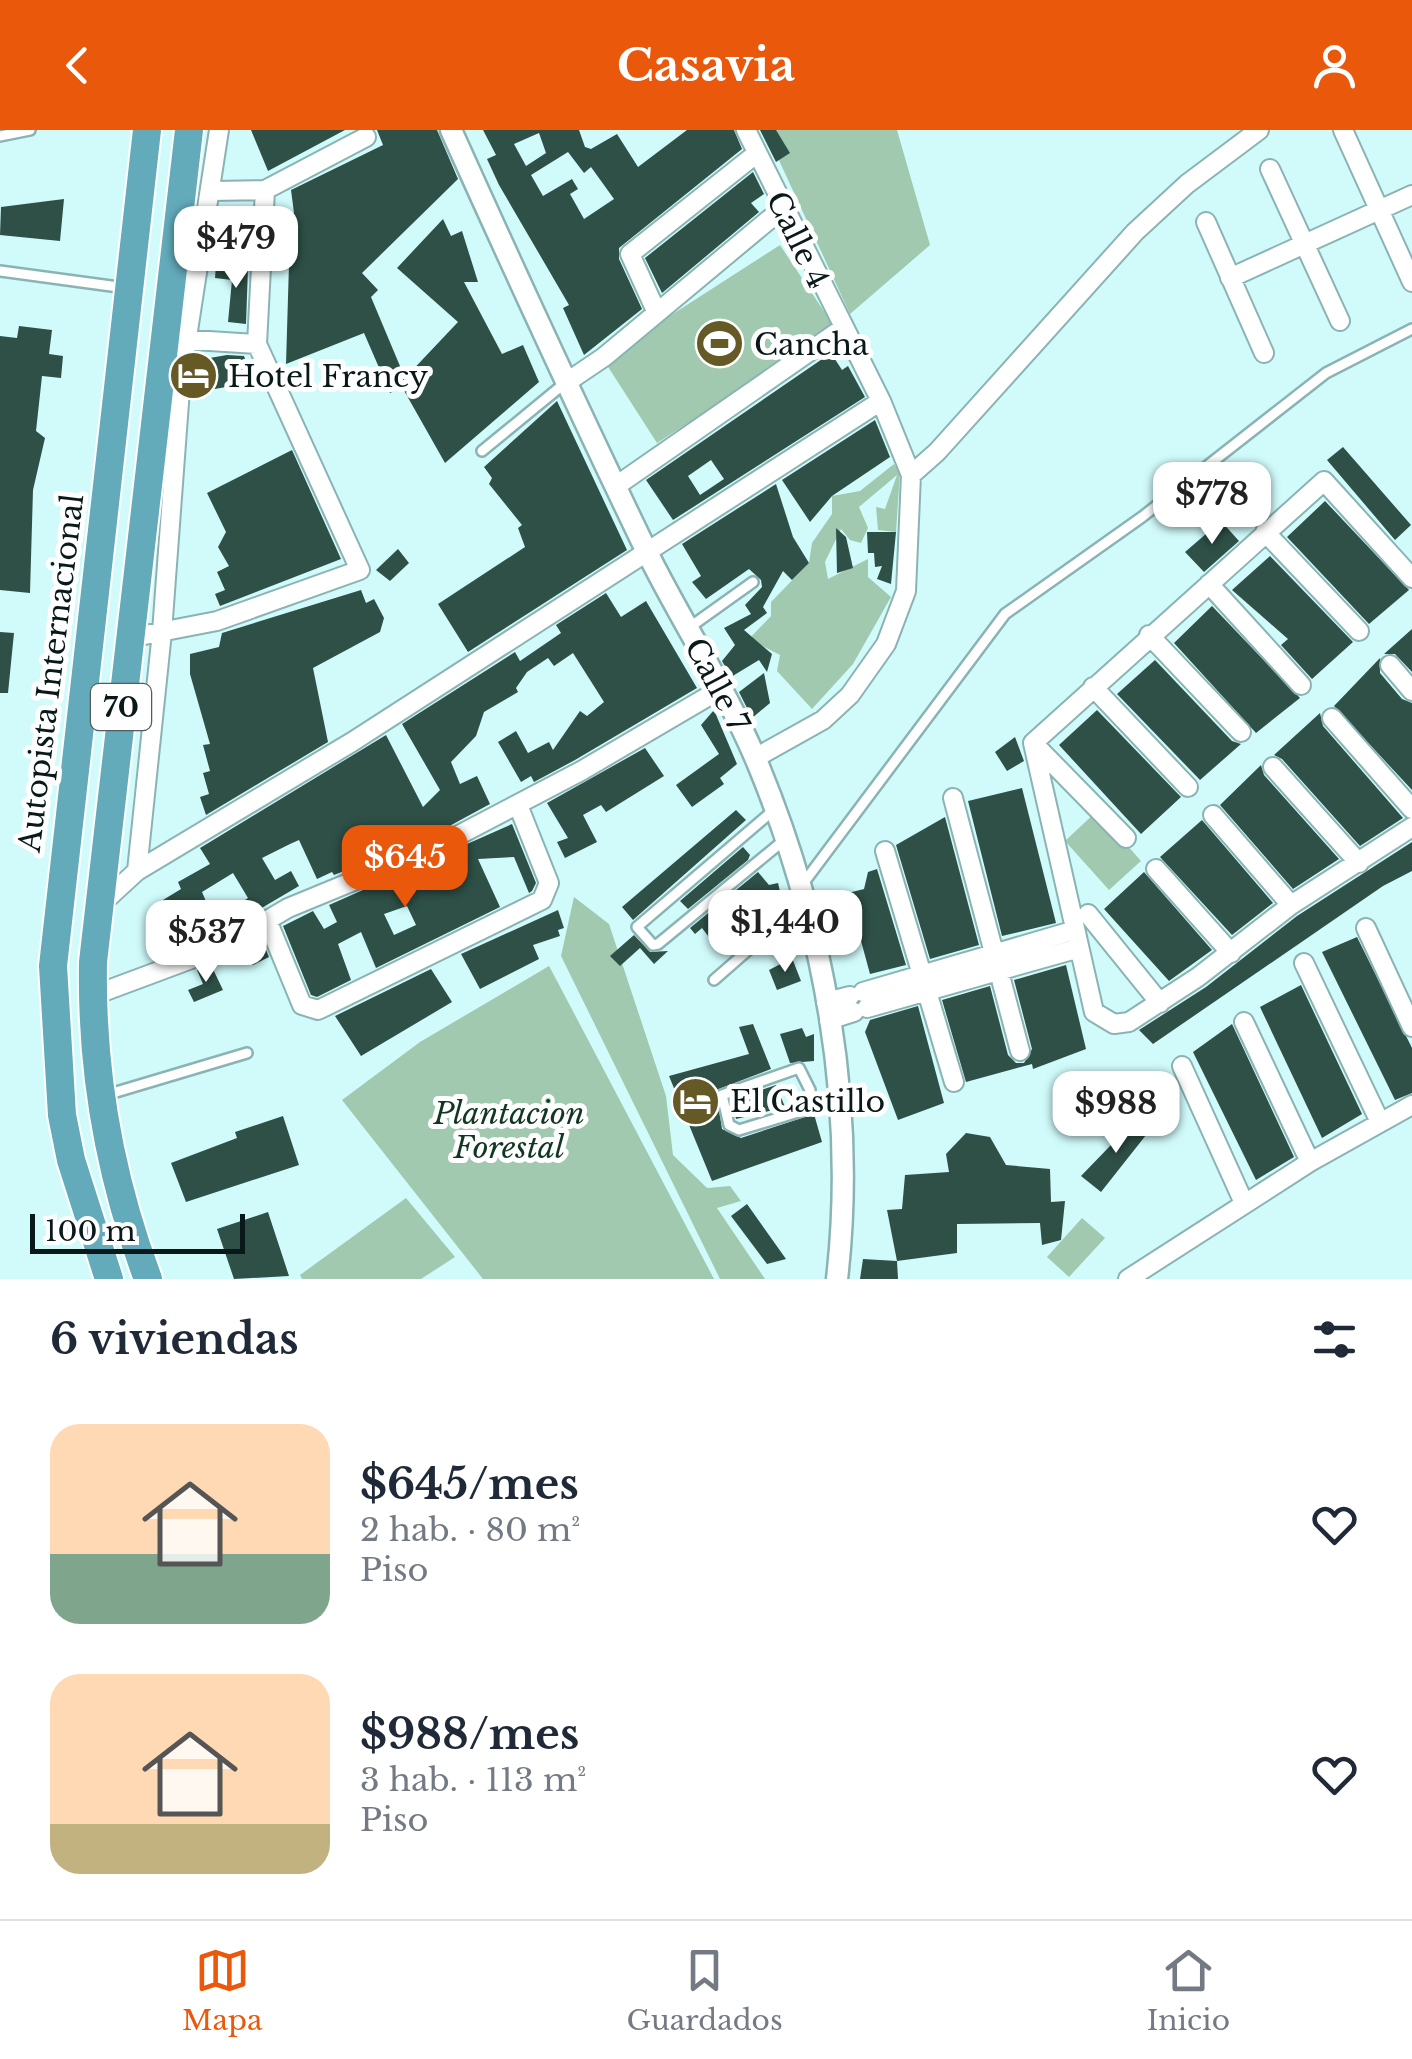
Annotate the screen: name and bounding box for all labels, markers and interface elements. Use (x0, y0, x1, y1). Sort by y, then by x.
text: Casavia (617, 37, 795, 93)
icon: back (50, 38, 105, 93)
icon: person (1307, 38, 1362, 93)
street label: Calle 4 (759, 185, 837, 295)
pin: $479 (177, 206, 295, 291)
text: $479 (196, 218, 276, 258)
sports icon: Cancha (693, 318, 745, 370)
place label: Cancha (754, 326, 869, 363)
hotel icon: Hotel Francy (167, 350, 219, 402)
place label: Hotel Francy (228, 358, 428, 395)
pin: $778 (1153, 462, 1271, 547)
text: $778 (1175, 474, 1249, 514)
street label: Autopista Internacional (11, 492, 91, 855)
street label: Calle 7 (677, 632, 757, 739)
road number: 70 (91, 684, 151, 730)
pin: $645 (346, 825, 464, 910)
text: $645 (364, 837, 446, 877)
pin: $1,440 (704, 890, 866, 975)
pin: $537 (147, 900, 265, 985)
text: $1,440 (730, 902, 840, 942)
text: $537 (168, 912, 244, 952)
pin: $988 (1057, 1071, 1175, 1156)
hotel icon: El Castillo (669, 1075, 721, 1127)
place label: El Castillo (730, 1083, 885, 1120)
text: $988 (1075, 1083, 1157, 1123)
park label: Plantacion Forestal (432, 1095, 585, 1166)
scale bar (30, 1209, 245, 1254)
text: 100 m (45, 1214, 136, 1249)
icon: filters (1307, 1312, 1362, 1367)
text: 6 viviendas (50, 1313, 298, 1365)
text: $645/mes (360, 1458, 579, 1510)
icon: home (130, 1464, 250, 1584)
icon: heart (1307, 1497, 1362, 1552)
text: 2 hab. · 80 m² (360, 1510, 580, 1550)
text: Piso (360, 1550, 428, 1590)
text: $988/mes (360, 1708, 579, 1760)
icon: home (130, 1714, 250, 1834)
icon: heart (1307, 1747, 1362, 1802)
text: 3 hab. · 113 m² (360, 1760, 586, 1800)
text: Piso (360, 1800, 428, 1840)
tab: Mapa (182, 1943, 263, 2038)
tab: Guardados (627, 1943, 783, 2038)
tab: Inicio (1147, 1943, 1230, 2038)

